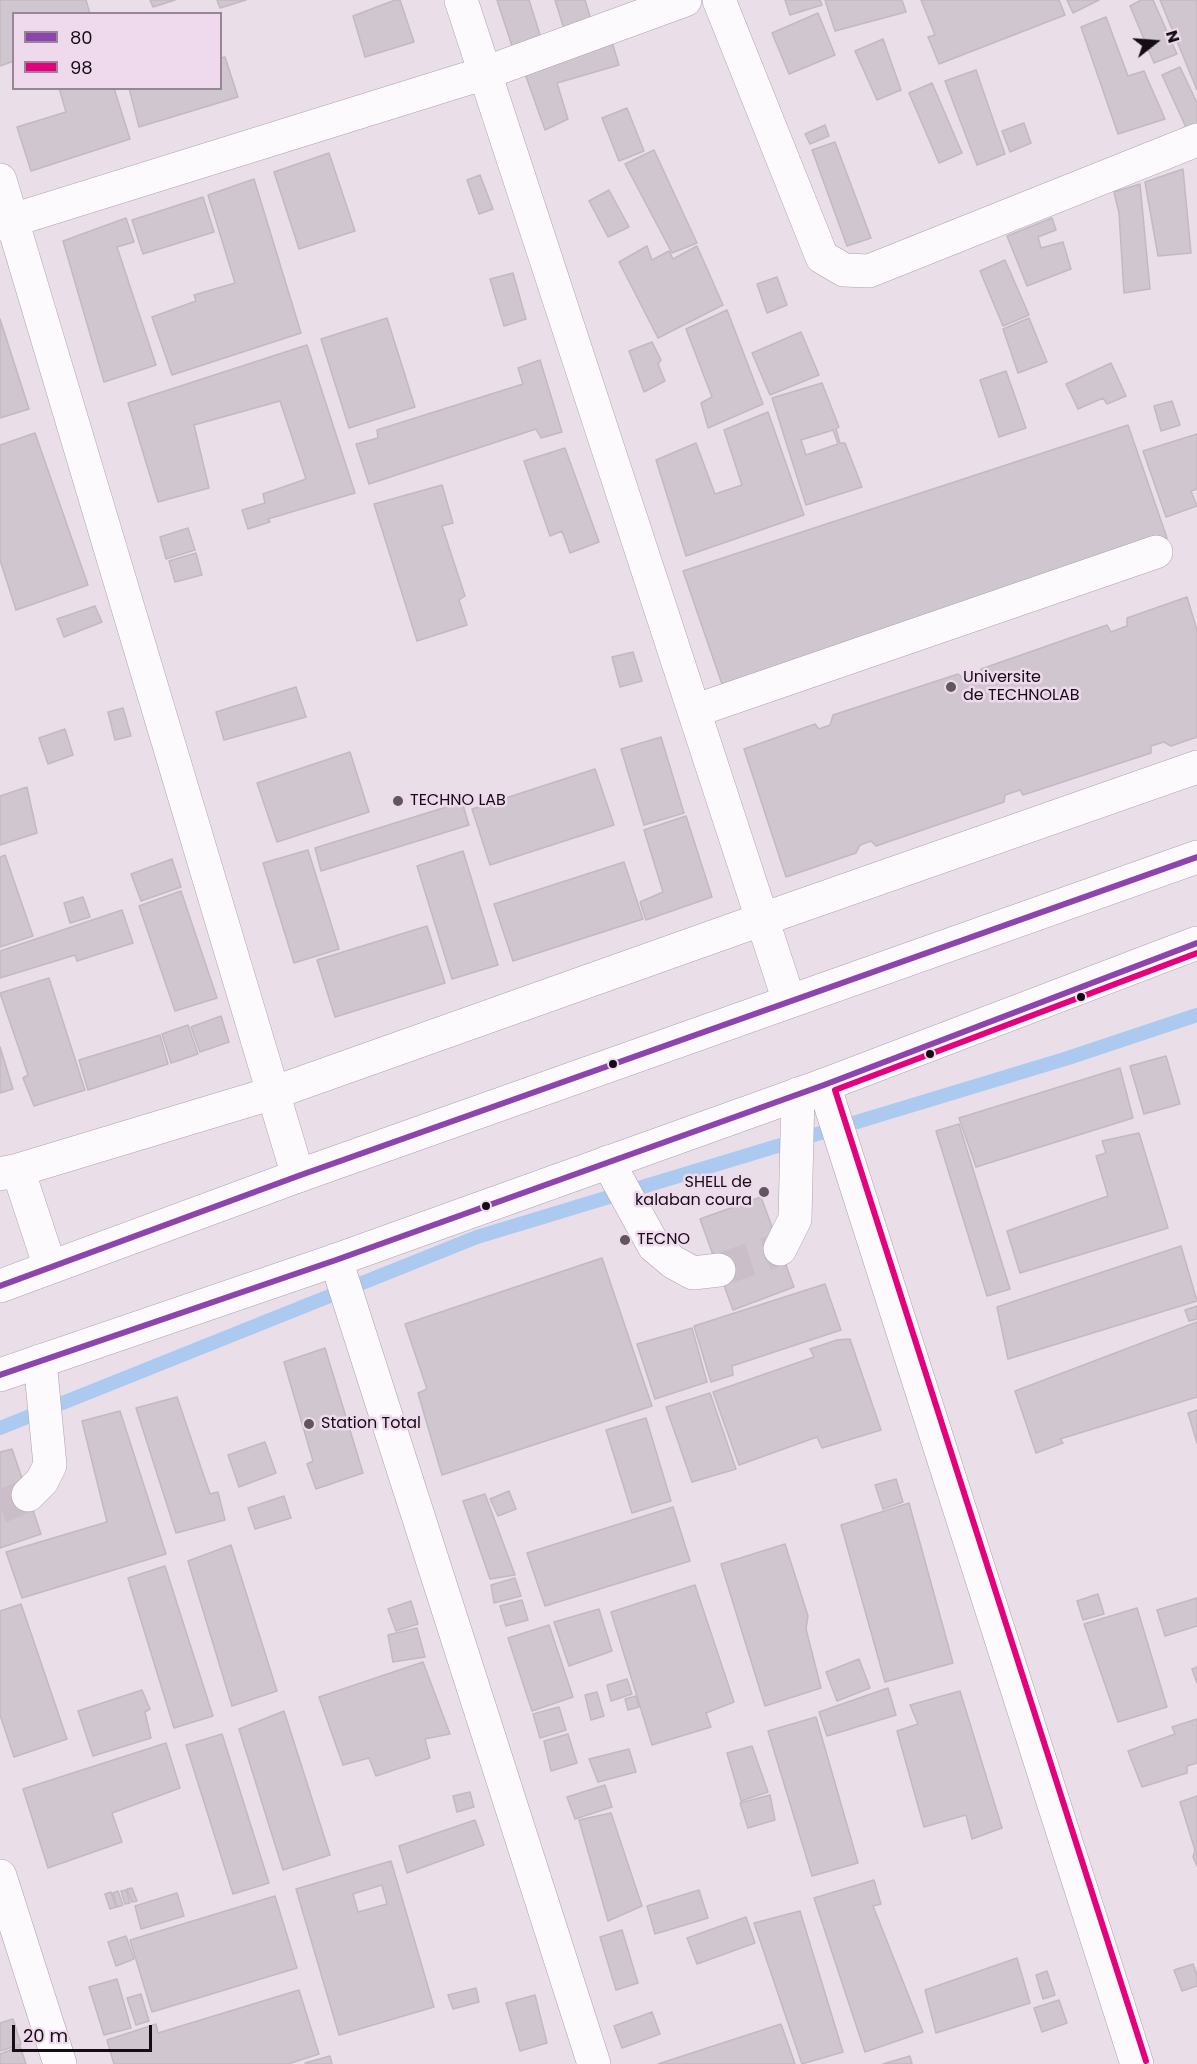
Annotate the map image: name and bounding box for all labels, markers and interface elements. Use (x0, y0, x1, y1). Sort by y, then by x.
legend (12, 12, 222, 90)
north arrow (1125, 12, 1185, 72)
text: 80 (70, 25, 93, 50)
text: N (1160, 27, 1185, 46)
text: 98 (70, 55, 93, 80)
place label: Universite de TECHNOLAB (963, 668, 1080, 706)
marker: Universite de TECHNOLAB (944, 680, 958, 694)
place label: TECHNO LAB (410, 791, 506, 811)
marker: TECHNO LAB (391, 794, 405, 808)
unlabelled marker (1075, 991, 1087, 1003)
unlabelled marker (924, 1048, 936, 1060)
unlabelled marker (607, 1058, 619, 1070)
place label: SHELL de kalaban coura (635, 1173, 752, 1211)
marker: SHELL de kalaban coura (757, 1185, 771, 1199)
unlabelled marker (480, 1200, 492, 1212)
place label: TECNO (637, 1230, 690, 1250)
marker: TECNO (618, 1233, 632, 1247)
place label: Station Total (321, 1414, 421, 1434)
marker: Station Total (302, 1417, 316, 1431)
scale bar (15, 2013, 154, 2051)
text: 20 m (23, 2023, 68, 2048)

